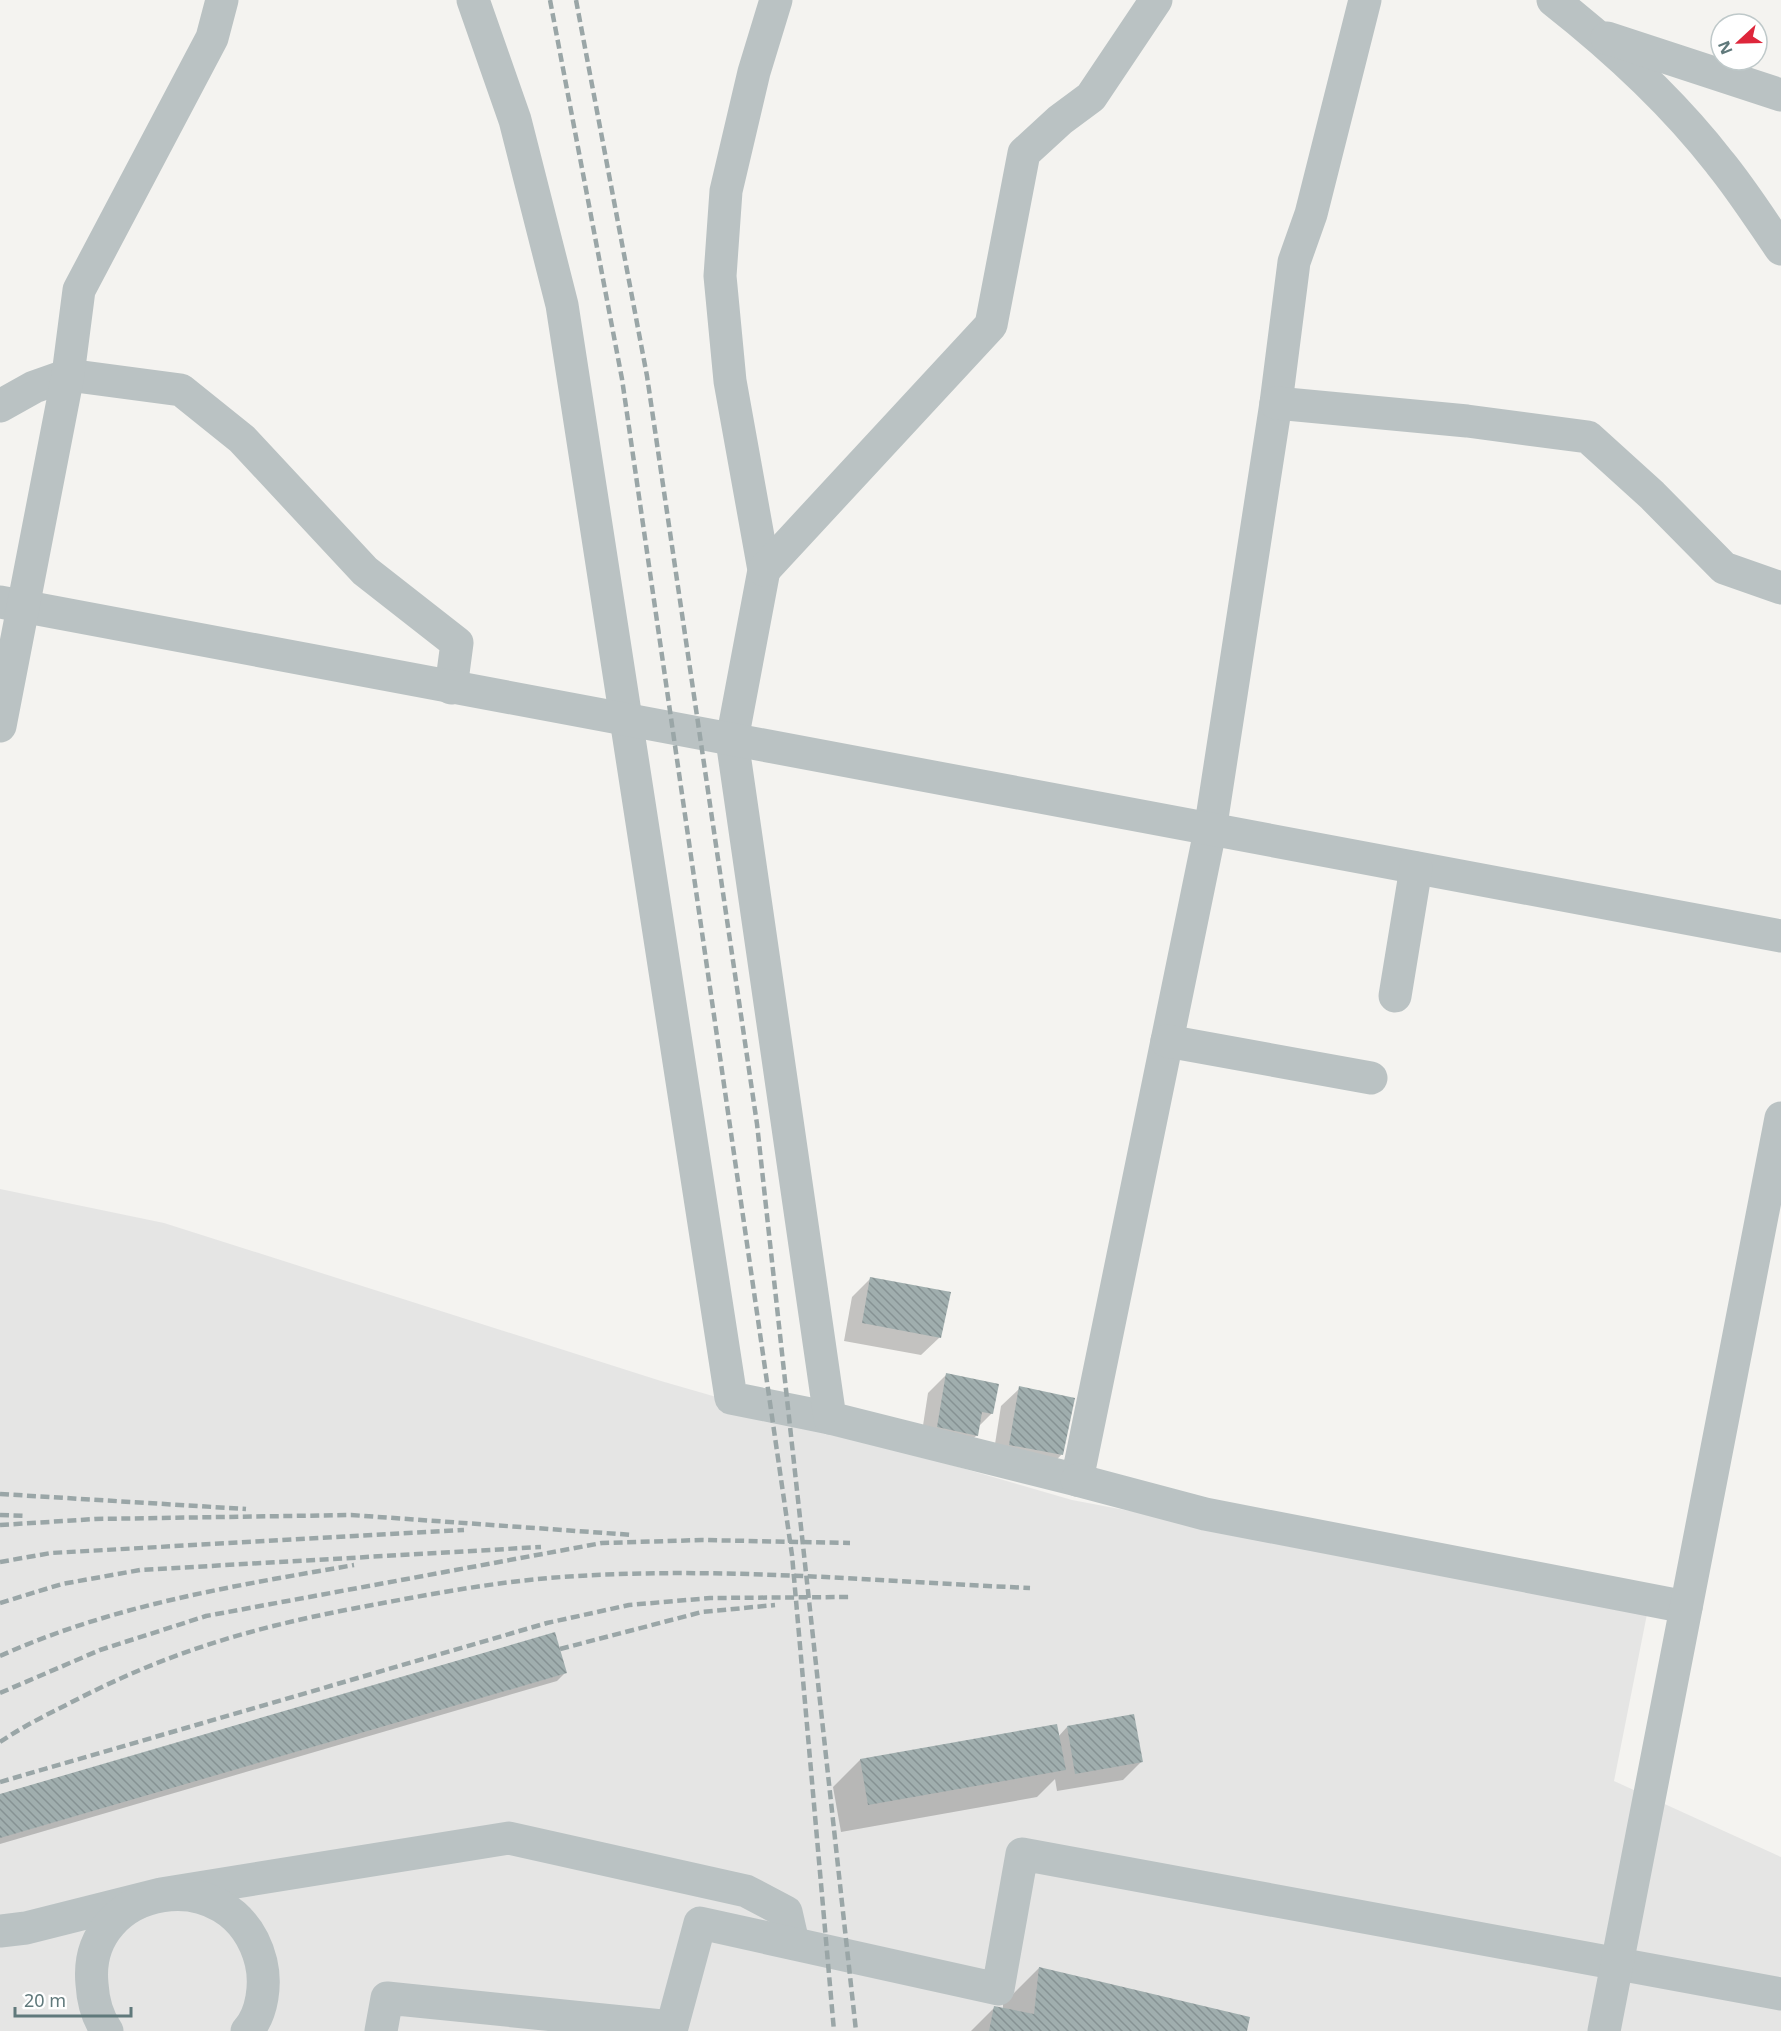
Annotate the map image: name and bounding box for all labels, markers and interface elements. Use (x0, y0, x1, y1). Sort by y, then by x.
north arrow (1709, 12, 1769, 72)
text: N (1712, 37, 1738, 58)
scale bar (15, 1980, 130, 2018)
text: 20 m (24, 1988, 66, 2012)

